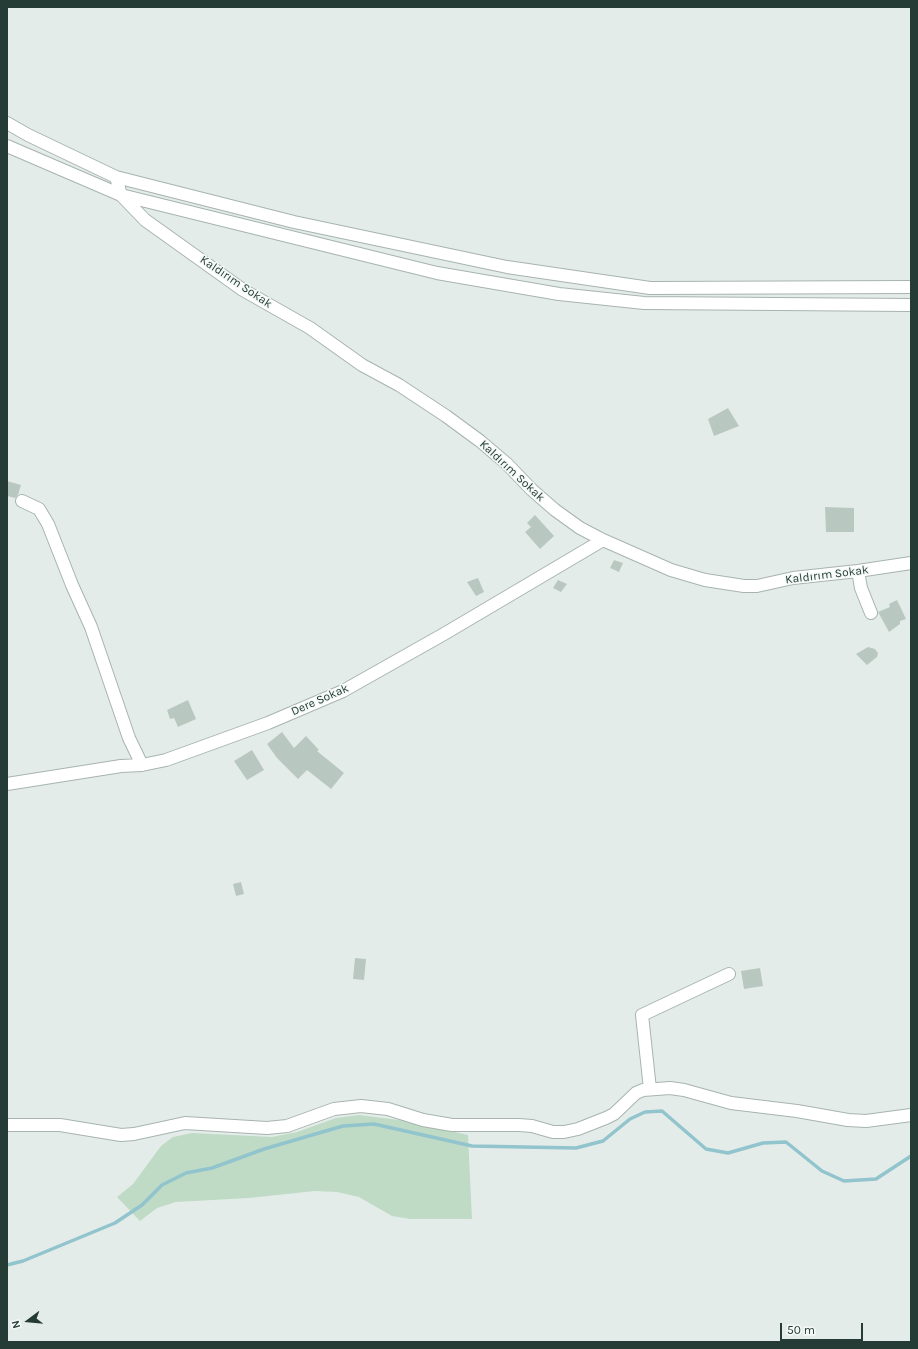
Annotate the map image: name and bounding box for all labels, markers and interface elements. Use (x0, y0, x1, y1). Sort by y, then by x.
street label: Kaldırım Sokak (197, 253, 275, 311)
street label: Kaldırım Sokak (476, 437, 548, 505)
street label: Kaldırım Sokak (784, 563, 870, 587)
street label: Dere Sokak (289, 681, 351, 719)
north arrow (8, 1301, 48, 1341)
scale bar (782, 1315, 865, 1341)
text: N (9, 1319, 23, 1330)
text: 50 m (787, 1323, 815, 1337)

